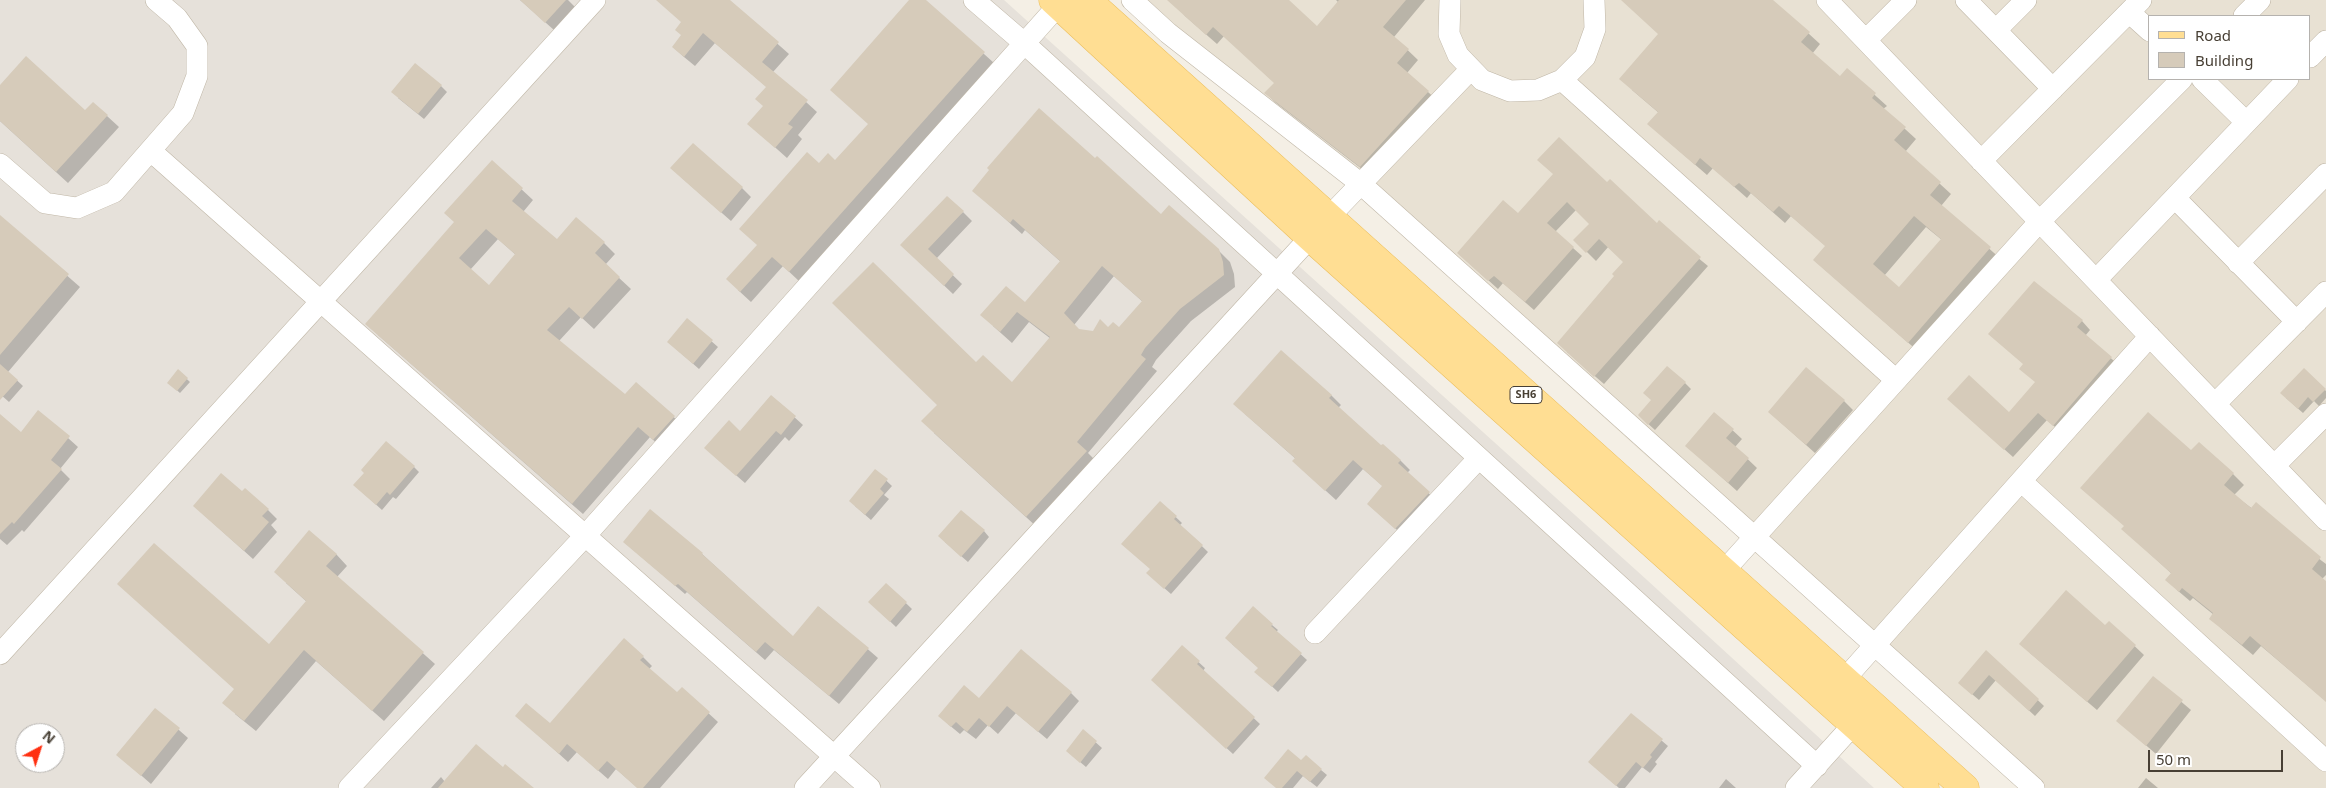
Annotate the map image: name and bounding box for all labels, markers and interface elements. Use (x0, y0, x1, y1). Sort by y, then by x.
legend (2148, 15, 2311, 80)
text: Road (2195, 25, 2231, 45)
text: Building (2195, 50, 2253, 70)
road number: SH6 (1510, 386, 1542, 404)
north arrow (15, 723, 65, 773)
text: N (39, 726, 60, 748)
scale bar (2151, 740, 2286, 772)
text: 50 m (2156, 749, 2191, 769)

